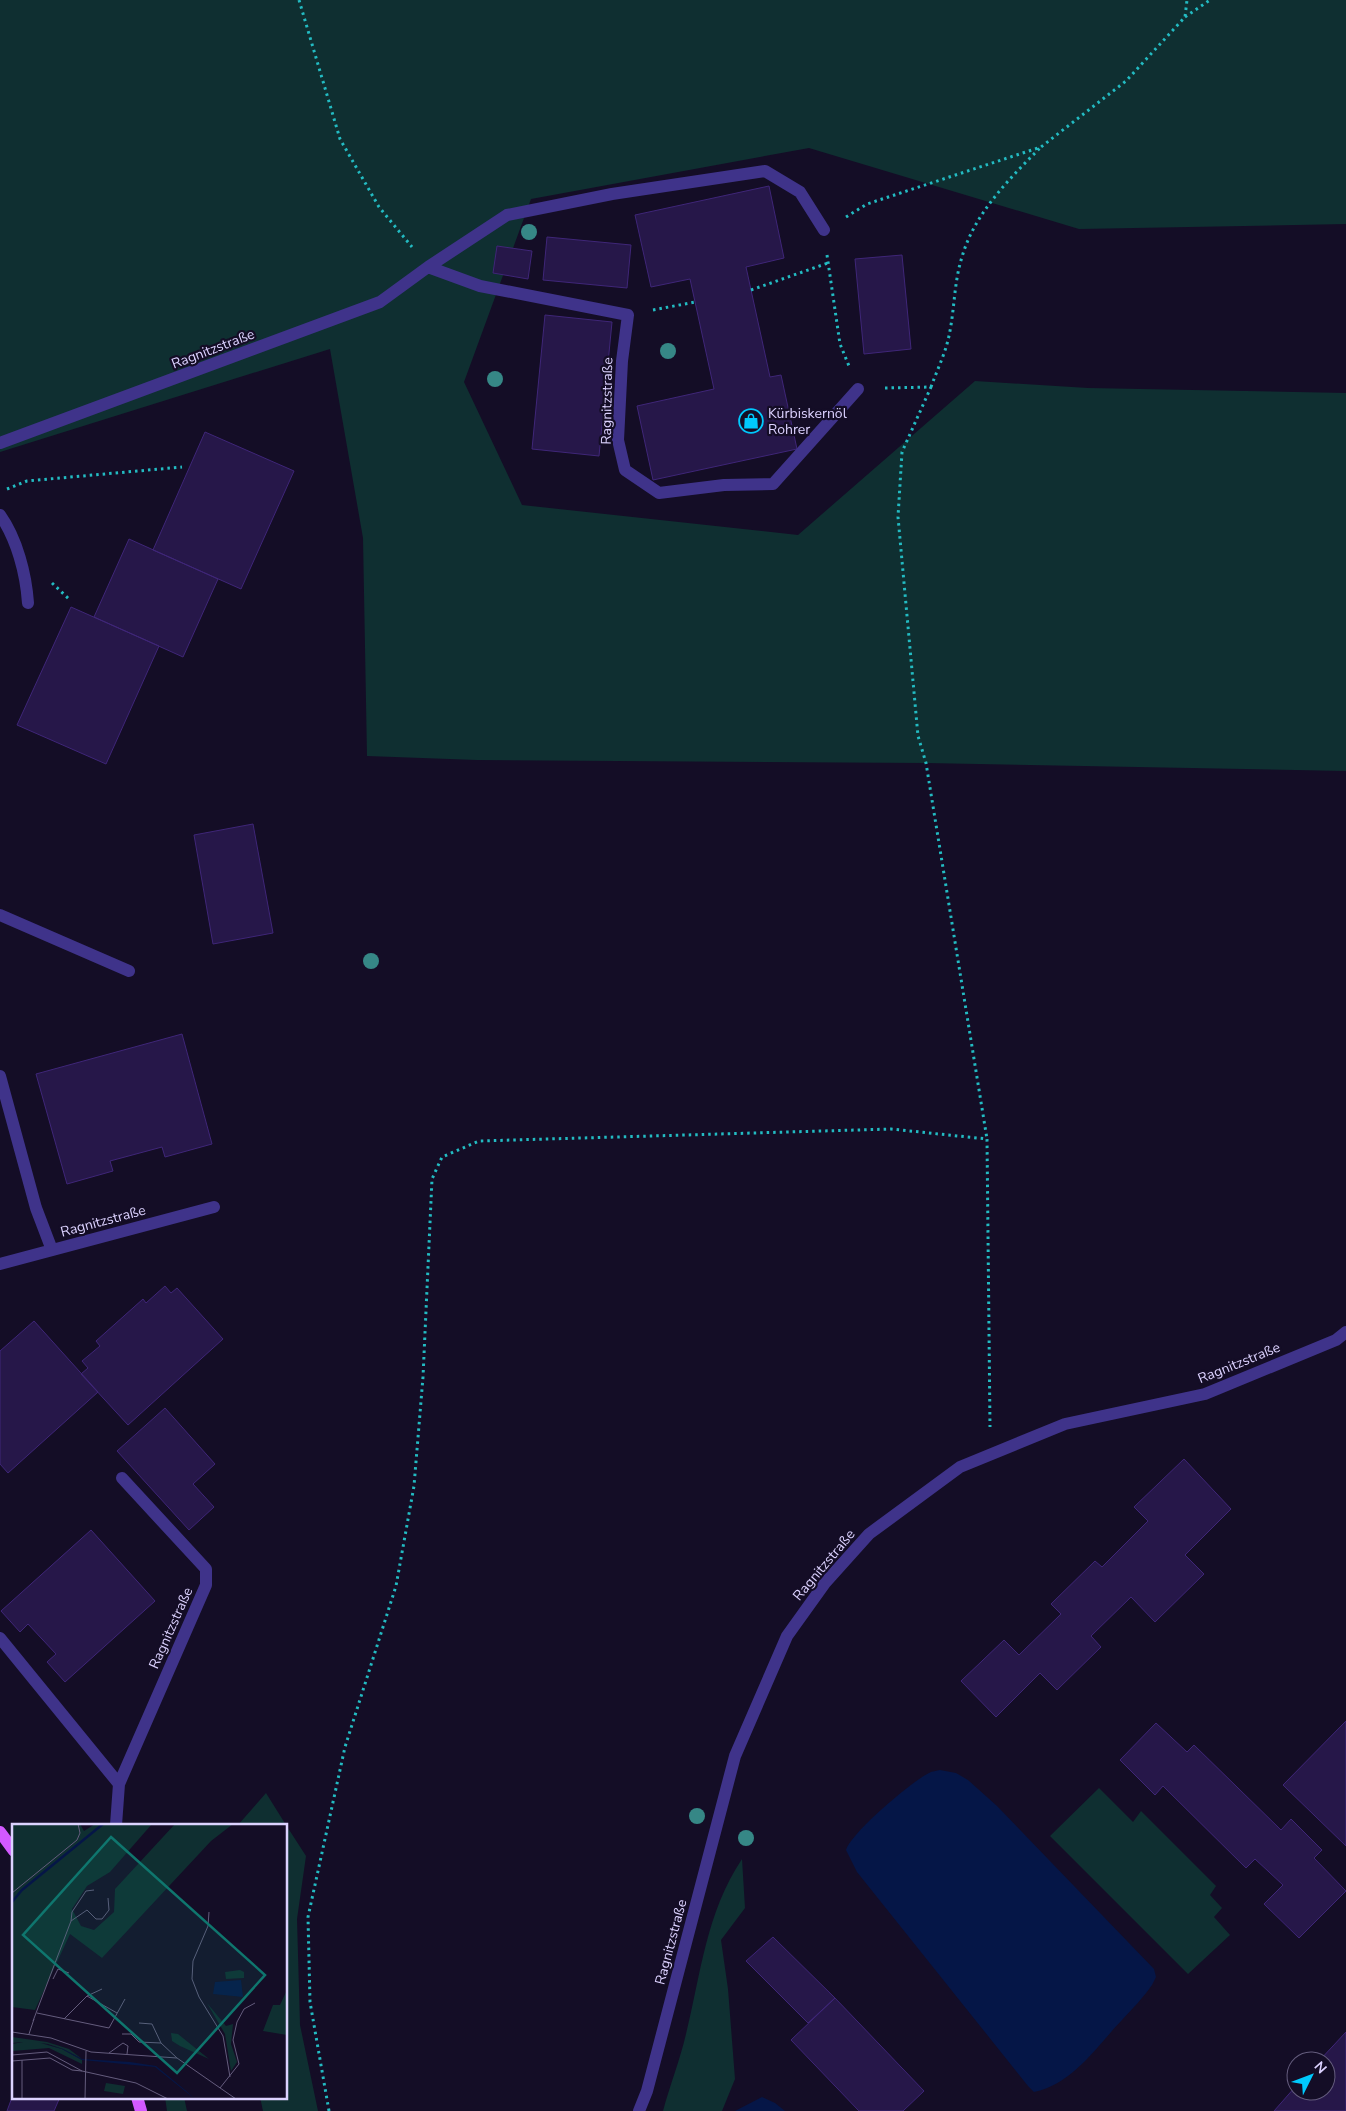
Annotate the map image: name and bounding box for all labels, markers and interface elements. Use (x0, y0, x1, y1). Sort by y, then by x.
street label: Ragnitzstraße (169, 324, 257, 374)
street label: Ragnitzstraße (597, 357, 617, 445)
place label: Kürbiskernöl Rohrer (768, 404, 848, 439)
shop icon: Kürbiskernöl Rohrer (738, 408, 764, 434)
street label: Ragnitzstraße (58, 1201, 148, 1241)
street label: Ragnitzstraße (1195, 1338, 1283, 1388)
street label: Ragnitzstraße (789, 1525, 859, 1605)
street label: Ragnitzstraße (145, 1584, 197, 1672)
inset map (12, 1824, 288, 2098)
street label: Ragnitzstraße (651, 1897, 691, 1987)
north arrow (1286, 2051, 1336, 2101)
text: N (1310, 2057, 1331, 2078)

